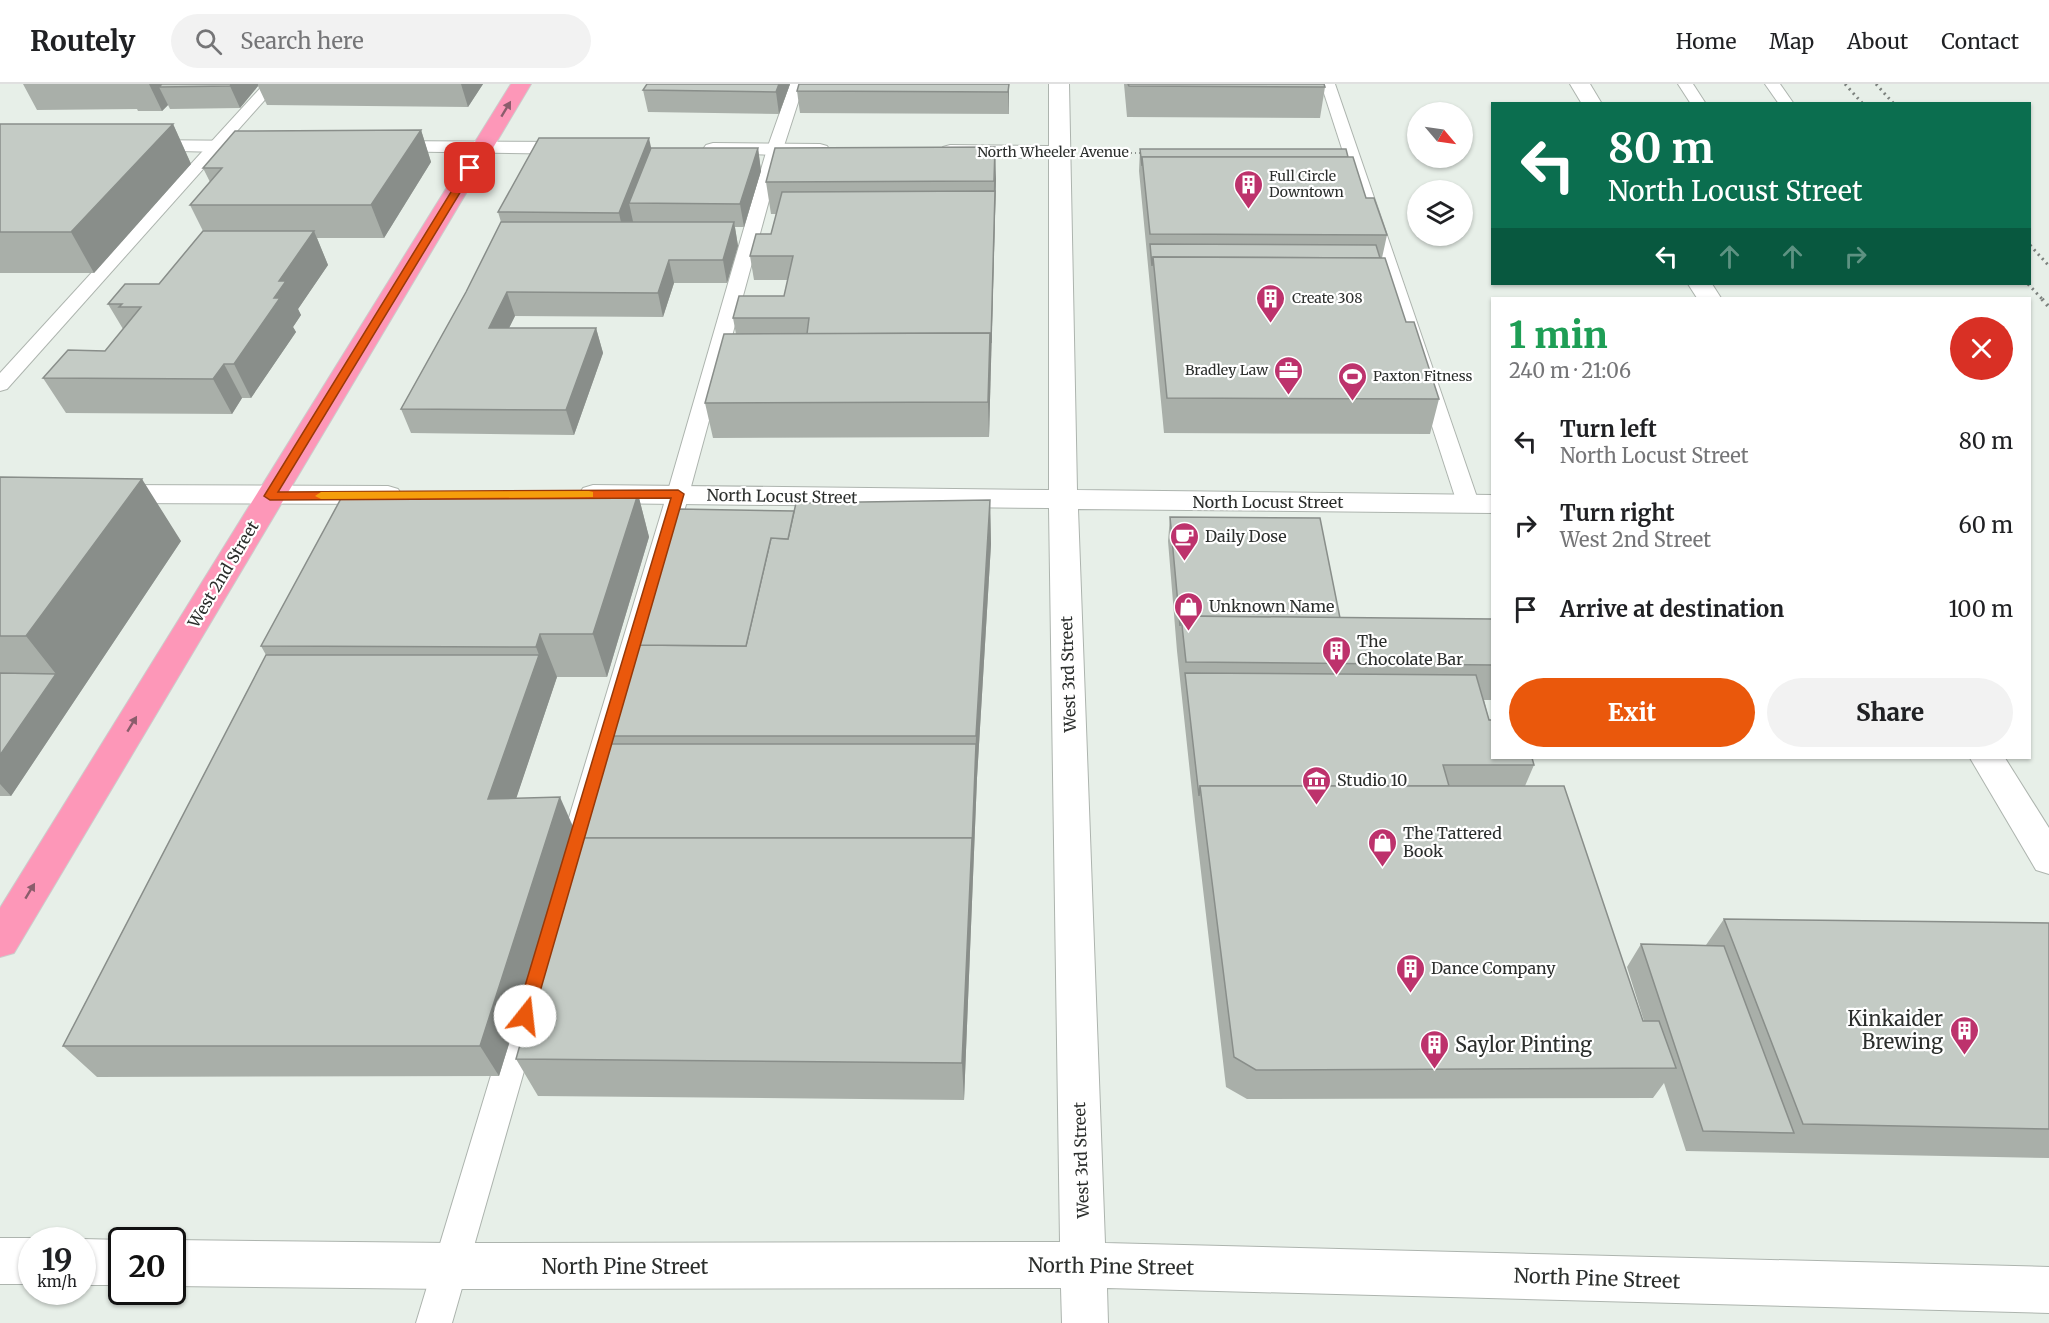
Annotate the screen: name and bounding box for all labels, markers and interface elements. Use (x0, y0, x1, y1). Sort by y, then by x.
search box (171, 14, 591, 68)
text: Routely (30, 23, 135, 59)
icon: search (192, 25, 225, 58)
text: Search here (240, 27, 364, 55)
text: Home (1676, 28, 1736, 55)
text: Map (1769, 28, 1814, 55)
text: About (1847, 28, 1908, 55)
text: Contact (1941, 28, 2019, 55)
one-way arrow (500, 101, 511, 117)
north arrow (1407, 102, 1473, 168)
map controls (1407, 102, 1473, 246)
text: 80 m (1608, 122, 1714, 174)
icon: left (1509, 126, 1587, 204)
pin (444, 142, 495, 193)
street label: North Wheeler Avenue (977, 143, 1129, 161)
icon: arrive (453, 151, 486, 184)
place label: Full Circle Downtown (1269, 167, 1344, 201)
building icon: Full Circle Downtown (1232, 168, 1264, 210)
text: North Locust Street (1608, 174, 1862, 208)
button: layers (1407, 180, 1473, 246)
icon: left (1650, 240, 1683, 273)
icon: ahead (1713, 240, 1746, 273)
icon: ahead (1776, 240, 1809, 273)
icon: right (1839, 240, 1872, 273)
building icon: Create 308 (1255, 282, 1287, 324)
place label: Create 308 (1292, 289, 1363, 307)
text: 1 min (1509, 313, 1608, 358)
button: close (1950, 317, 2013, 380)
office icon: Bradley Law (1273, 354, 1305, 396)
text: 240 m · 21:06 (1509, 358, 1631, 383)
sports icon: Paxton Fitness (1336, 360, 1368, 402)
place label: Bradley Law (1185, 361, 1268, 379)
place label: Paxton Fitness (1373, 367, 1473, 385)
text: Turn left (1560, 415, 1657, 443)
icon: left (1509, 425, 1542, 458)
text: 80 m (1959, 427, 2013, 455)
text: North Locust Street (1560, 443, 1749, 468)
street label: North Locust Street (706, 485, 858, 507)
street label: North Locust Street (1193, 492, 1344, 512)
text: Turn right (1560, 499, 1674, 527)
icon: right (1509, 509, 1542, 542)
text: 60 m (1959, 511, 2013, 539)
street label: West 2nd Street (183, 516, 263, 632)
cafe icon: Daily Dose (1168, 520, 1200, 562)
place label: Daily Dose (1205, 526, 1287, 546)
text: West 2nd Street (1560, 527, 1711, 552)
shop icon: Unknown Name (1172, 590, 1204, 632)
icon: arrive (1509, 593, 1542, 626)
text: Arrive at destination (1560, 595, 1784, 623)
text: 100 m (1948, 595, 2013, 623)
place label: Unknown Name (1209, 596, 1334, 616)
street label: West 3rd Street (1056, 615, 1080, 733)
place label: The Chocolate Bar (1357, 631, 1463, 669)
building icon: The Chocolate Bar (1320, 634, 1352, 676)
button: Exit (1509, 678, 1755, 747)
button: Share (1767, 678, 2013, 747)
one-way arrow (126, 716, 137, 732)
museum icon: Studio 10 (1300, 764, 1332, 806)
place label: Studio 10 (1337, 770, 1407, 790)
place label: The Tattered Book (1403, 823, 1502, 861)
shop icon: The Tattered Book (1366, 826, 1398, 868)
one-way arrow (25, 883, 36, 899)
building icon: Dance Company (1394, 952, 1426, 994)
place label: Dance Company (1431, 958, 1556, 978)
position arrow (493, 984, 557, 1048)
place label: Kinkaider Brewing (1847, 1006, 1943, 1054)
building icon: Kinkaider Brewing (1948, 1014, 1980, 1056)
building icon: Saylor Pinting (1418, 1028, 1450, 1070)
place label: Saylor Pinting (1455, 1032, 1592, 1057)
street label: West 3rd Street (1069, 1101, 1093, 1219)
speed limit sign: 20 (108, 1227, 186, 1305)
text: 19 (41, 1240, 73, 1278)
street label: North Pine Street (1028, 1252, 1195, 1280)
street label: North Pine Street (542, 1254, 708, 1279)
street label: North Pine Street (1513, 1263, 1681, 1293)
text: km/h (37, 1272, 77, 1291)

